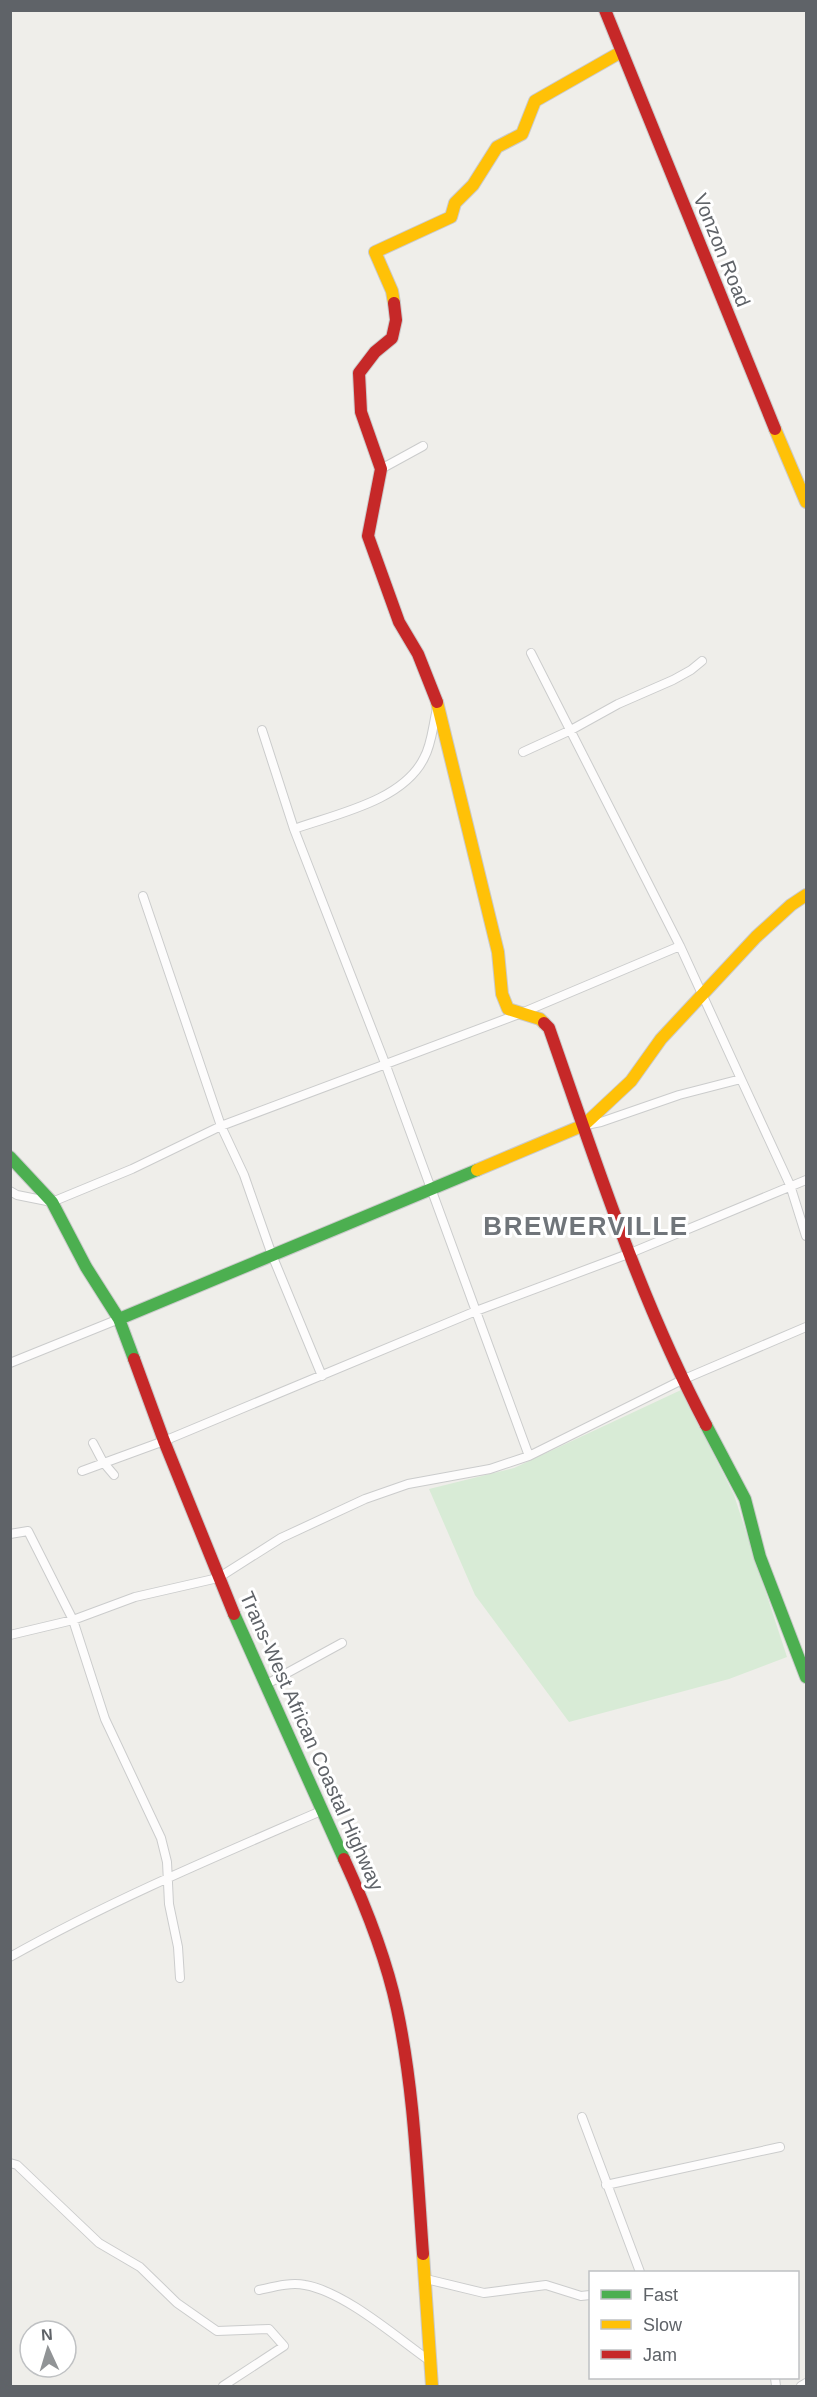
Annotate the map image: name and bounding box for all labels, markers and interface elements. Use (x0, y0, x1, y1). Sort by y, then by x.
street label: Vonzon Road (689, 190, 755, 310)
district label: BREWERVILLE (483, 1211, 689, 1241)
street label: Trans-West African Coastal Highway (236, 1588, 388, 1894)
legend (589, 2271, 799, 2379)
text: Fast (643, 2285, 678, 2305)
text: Slow (643, 2315, 683, 2335)
north arrow (18, 2319, 78, 2379)
text: N (41, 2326, 53, 2343)
text: Jam (643, 2345, 677, 2365)

